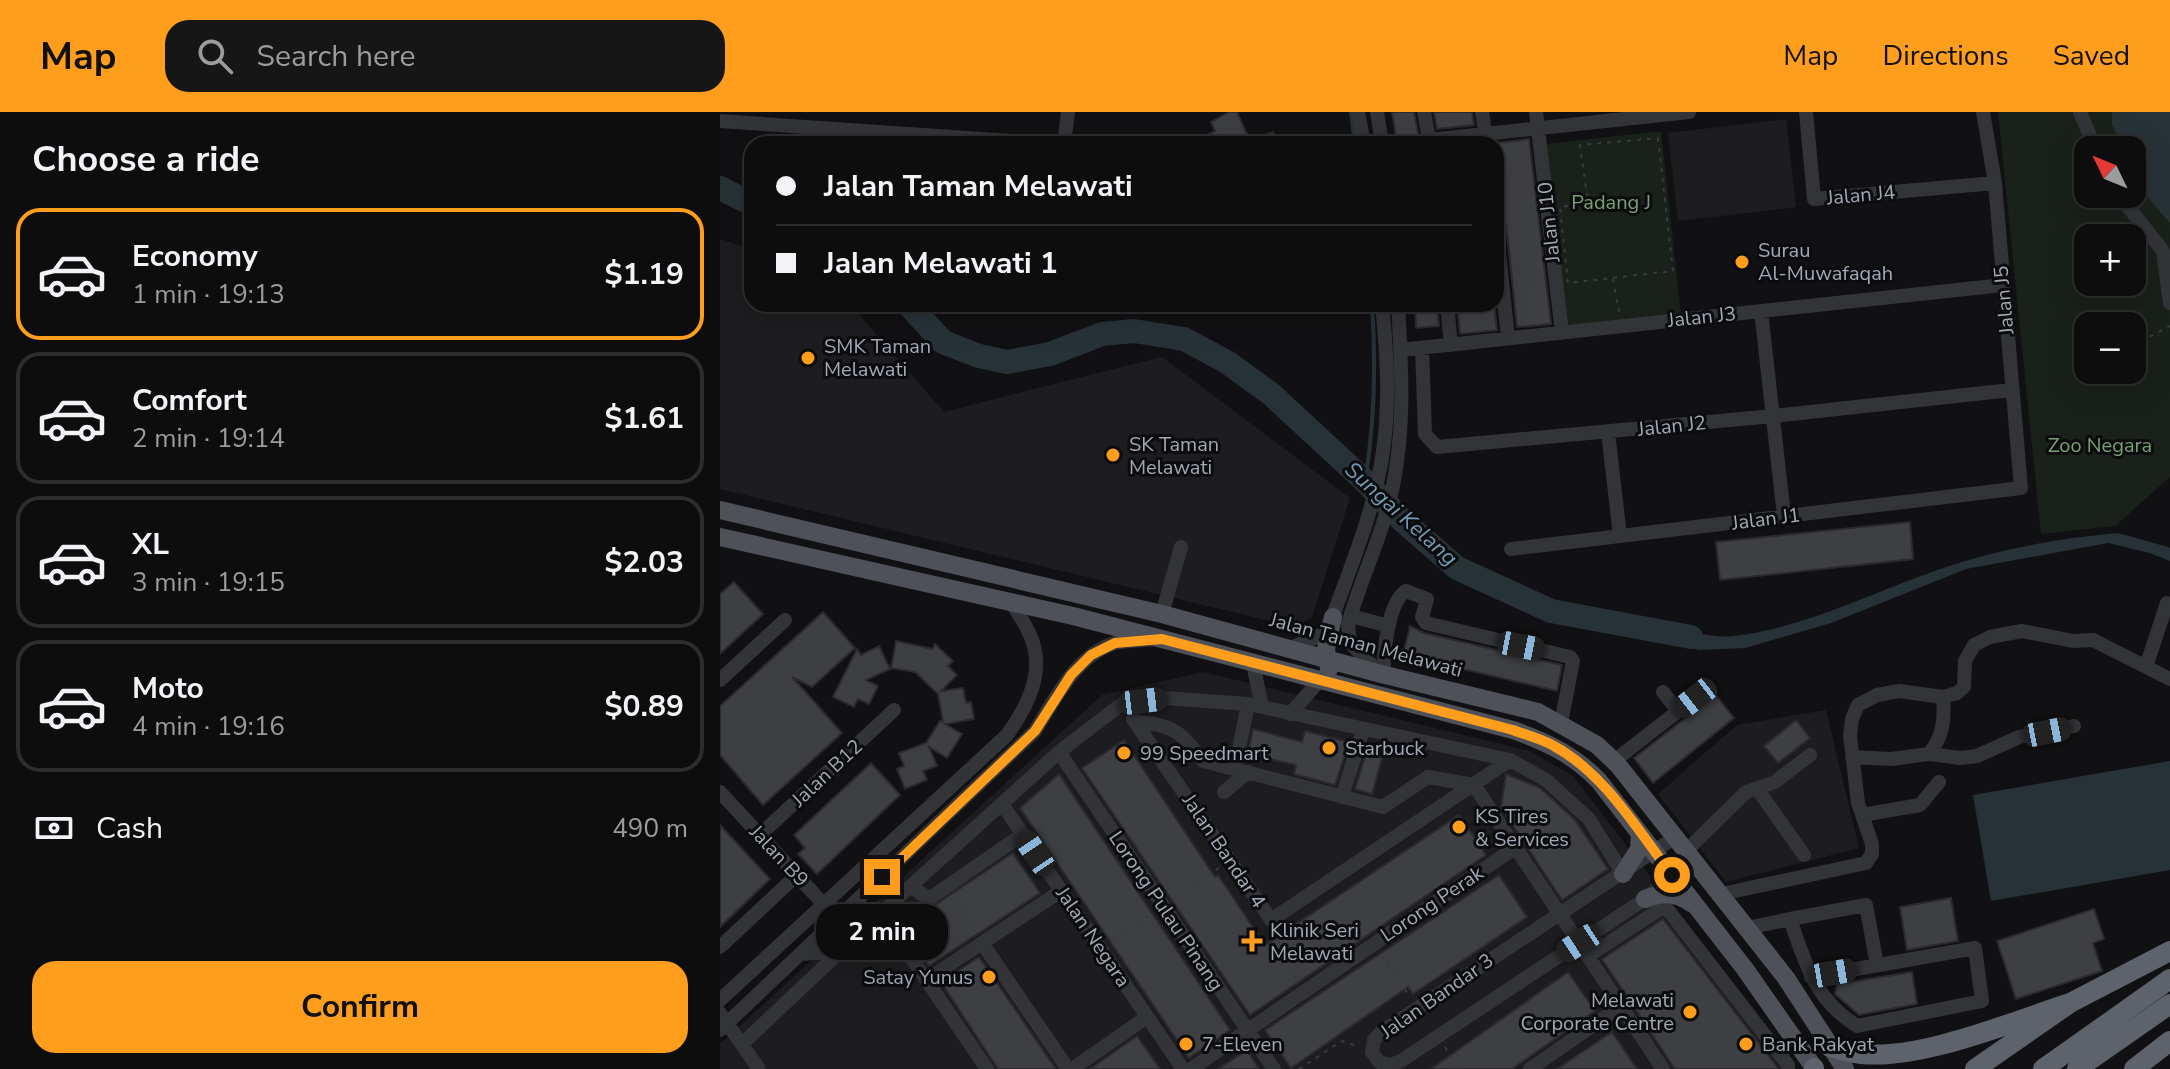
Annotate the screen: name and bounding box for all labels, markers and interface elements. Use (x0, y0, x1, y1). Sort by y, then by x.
search box (165, 20, 725, 92)
text: Map (40, 31, 117, 82)
icon: search (193, 34, 237, 78)
text: Search here (257, 36, 416, 77)
text: Map (1783, 37, 1838, 75)
text: Directions (1882, 37, 2009, 75)
text: Saved (2053, 37, 2130, 75)
text: Choose a ride (32, 135, 260, 184)
north arrow (2074, 136, 2146, 208)
map controls (2074, 136, 2146, 384)
text: Jalan Taman Melawati (824, 166, 1133, 207)
street label: Jalan J4 (1825, 179, 1896, 212)
street label: Jalan J10 (1531, 181, 1567, 264)
park label: Padang J (1571, 189, 1651, 216)
button: + (2074, 224, 2146, 296)
text: Economy (132, 236, 258, 277)
place label: Surau Al-Muwafaqah (1758, 237, 1893, 287)
icon: car (36, 238, 108, 310)
text: Jalan Melawati 1 (824, 243, 1058, 284)
marker: Surau Al-Muwafaqah (1733, 253, 1751, 271)
text: $1.19 (605, 254, 684, 295)
street label: Jalan J5 (1988, 265, 2021, 336)
text: 1 min · 19:13 (132, 277, 285, 312)
street label: Jalan J3 (1665, 300, 1738, 334)
button: − (2074, 312, 2146, 384)
place label: SMK Taman Melawati (824, 333, 931, 383)
marker: SMK Taman Melawati (799, 349, 817, 367)
text: Comfort (132, 380, 247, 421)
icon: car (36, 382, 108, 454)
text: $1.61 (605, 398, 684, 439)
street label: Jalan J2 (1635, 409, 1708, 443)
text: 2 min · 19:14 (132, 421, 285, 456)
place label: SK Taman Melawati (1129, 431, 1219, 481)
park label: Zoo Negara (2048, 432, 2152, 459)
marker: SK Taman Melawati (1104, 446, 1122, 464)
water label: Sungai Kelang (1338, 455, 1464, 573)
street label: Jalan J1 (1729, 501, 1802, 537)
text: XL (132, 524, 169, 565)
icon: car (36, 526, 108, 598)
text: $2.03 (605, 542, 684, 583)
text: 3 min · 19:15 (132, 565, 285, 600)
street label: Jalan Taman Melawati (1266, 606, 1465, 684)
car (1495, 630, 1547, 662)
text: Moto (132, 668, 204, 709)
icon: car (36, 670, 108, 742)
car (1669, 674, 1721, 722)
text: $0.89 (605, 686, 684, 727)
car (1118, 686, 1168, 716)
text: 4 min · 19:16 (132, 709, 285, 744)
car (2021, 716, 2073, 748)
street label: Jalan B12 (785, 733, 868, 813)
place label: Starbuck (1345, 735, 1425, 762)
marker: Starbuck (1320, 739, 1338, 757)
place label: 99 Speedmart (1140, 740, 1269, 767)
marker: 99 Speedmart (1115, 744, 1133, 762)
street label: Jalan Bandar 4 (1175, 788, 1272, 913)
place label: KS Tires & Services (1475, 803, 1569, 853)
icon: cash (32, 806, 76, 850)
text: Cash (96, 808, 163, 849)
text: 490 m (612, 811, 688, 846)
street label: Jalan B9 (743, 818, 815, 893)
marker: KS Tires & Services (1450, 818, 1468, 836)
car (1012, 826, 1058, 880)
street label: Lorong Pulau Pinang (1102, 826, 1230, 996)
route start (1654, 857, 1690, 893)
route end (864, 859, 900, 895)
street label: Lorong Perak (1375, 859, 1490, 948)
street label: Jalan Negara (1049, 881, 1136, 992)
callout: 2 min (816, 905, 948, 961)
text: 2 min (848, 914, 916, 949)
place label: Klinik Seri Melawati (1270, 917, 1359, 967)
car (1552, 920, 1606, 966)
marker: Klinik Seri Melawati (1241, 930, 1263, 952)
street label: Jalan Bandar 3 (1374, 947, 1499, 1046)
car (1807, 957, 1859, 989)
button: Confirm (32, 961, 688, 1053)
place label: Satay Yunus (863, 964, 973, 991)
marker: Satay Yunus (980, 968, 998, 986)
place label: Melawati Corporate Centre (1520, 987, 1674, 1037)
marker: Melawati Corporate Centre (1681, 1003, 1699, 1021)
place label: 7-Eleven (1202, 1031, 1283, 1058)
place label: Bank Rakyat (1762, 1031, 1875, 1058)
marker: 7-Eleven (1177, 1035, 1195, 1053)
marker: Bank Rakyat (1737, 1035, 1755, 1053)

